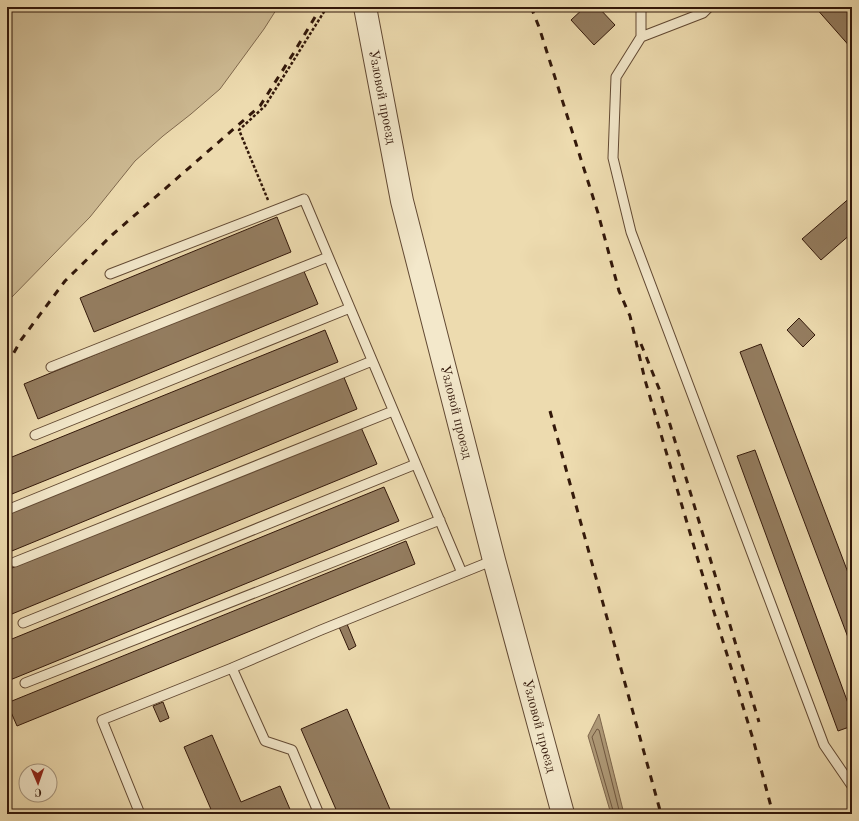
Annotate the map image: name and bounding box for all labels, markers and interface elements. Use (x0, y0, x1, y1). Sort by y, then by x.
street label: Узловой проезд (366, 49, 398, 146)
street label: Узловой проезд (438, 364, 474, 460)
street label: Узловой проезд (520, 678, 558, 774)
north arrow (18, 763, 58, 803)
text: С (34, 786, 42, 797)

